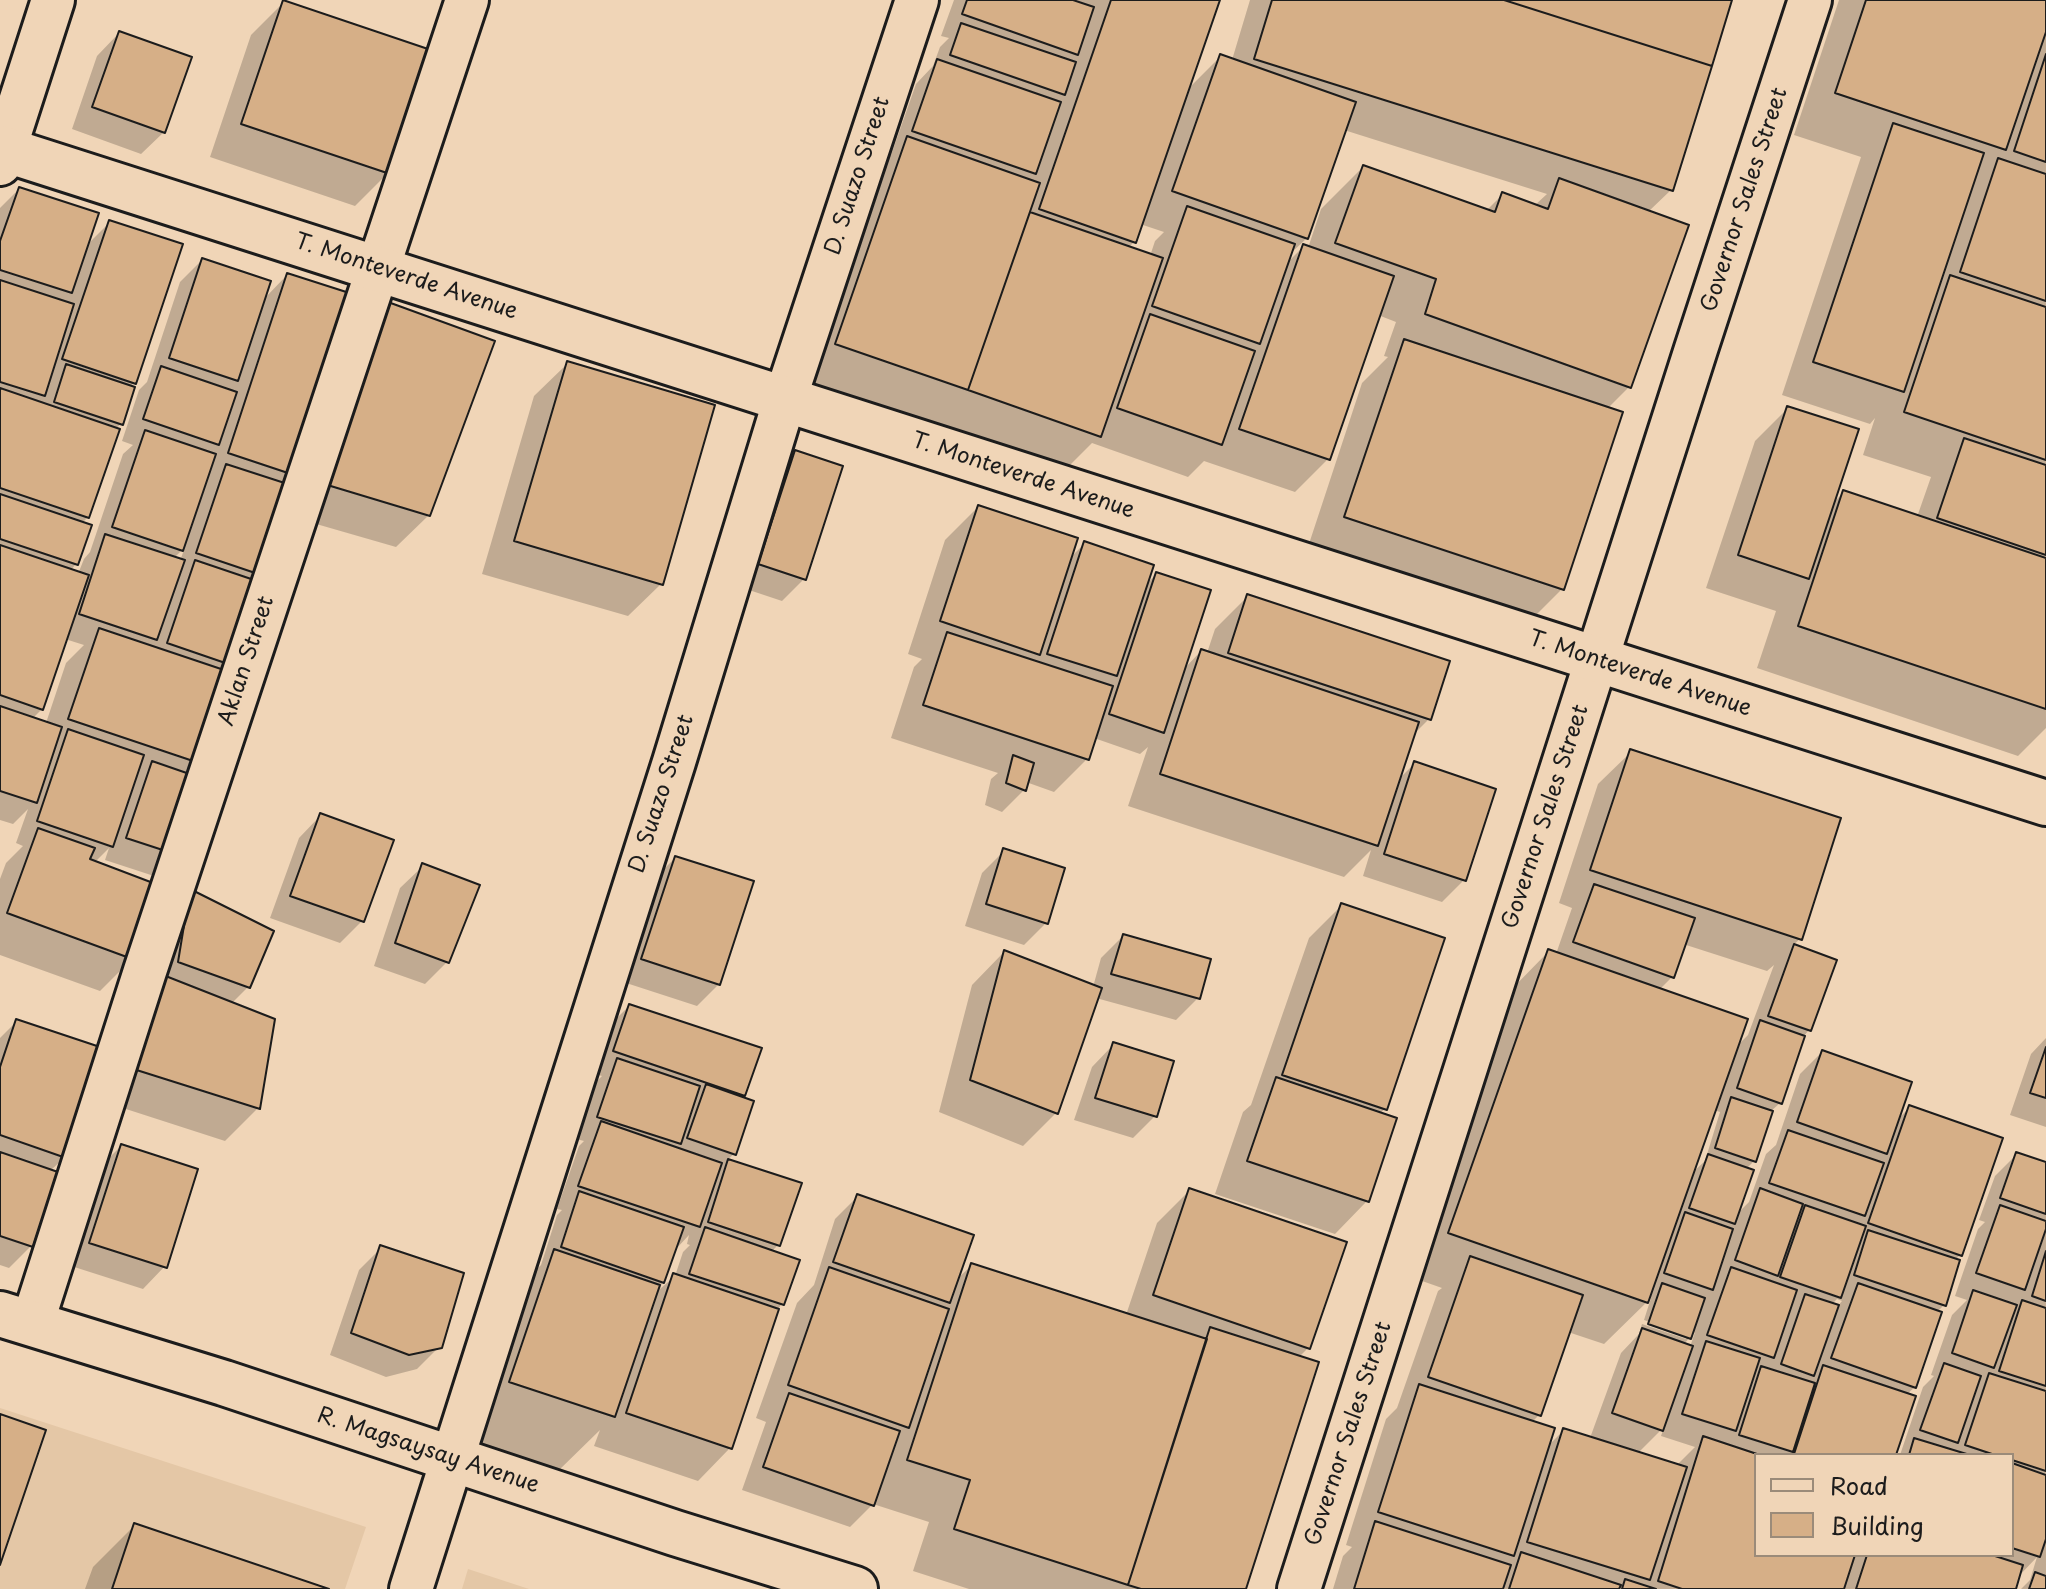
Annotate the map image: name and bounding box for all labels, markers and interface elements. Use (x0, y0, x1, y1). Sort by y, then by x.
street label: Governor Sales Street (1696, 85, 1794, 315)
street label: D. Suazo Street (820, 93, 896, 259)
street label: T. Monteverde Avenue (291, 229, 521, 325)
street label: T. Monteverde Avenue (908, 428, 1138, 524)
street label: Aklan Street (214, 593, 280, 729)
street label: T. Monteverde Avenue (1525, 626, 1755, 722)
street label: Governor Sales Street (1497, 702, 1595, 932)
street label: D. Suazo Street (624, 711, 700, 877)
street label: Governor Sales Street (1300, 1319, 1398, 1549)
street label: R. Magsaysay Avenue (314, 1403, 542, 1499)
legend (1754, 1453, 2014, 1557)
text: Road (1830, 1467, 1888, 1503)
text: Building (1830, 1507, 1924, 1543)

